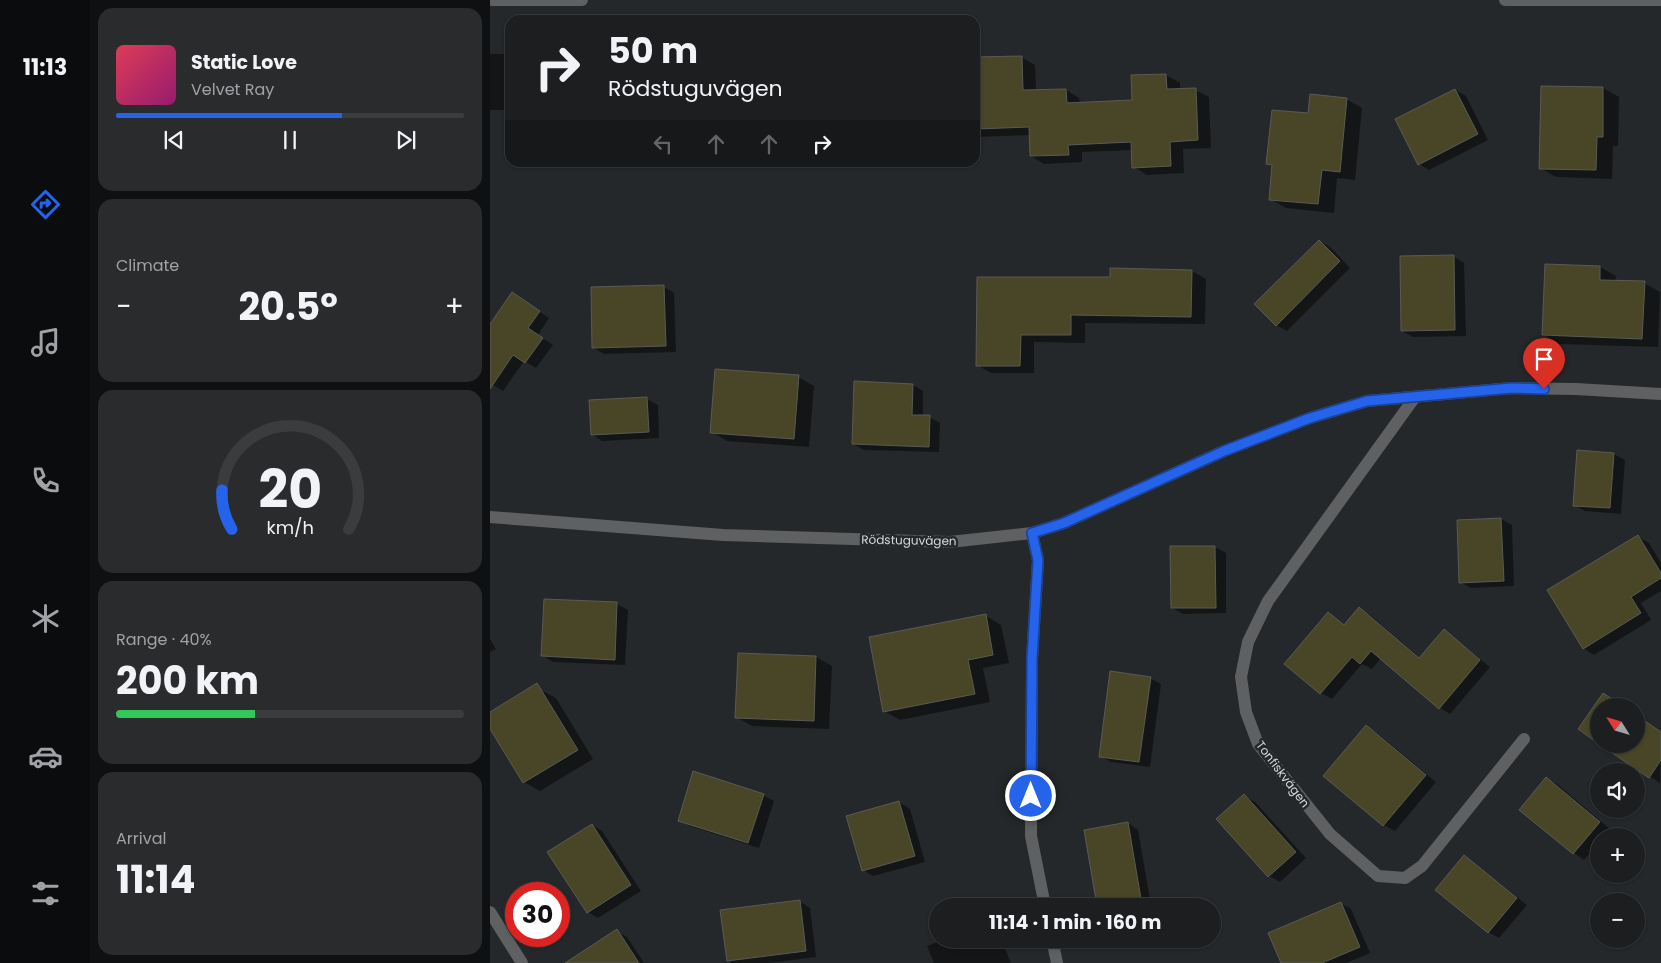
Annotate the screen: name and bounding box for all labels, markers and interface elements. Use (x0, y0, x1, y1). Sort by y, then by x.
text: 50 m (608, 26, 698, 75)
icon: right (525, 35, 590, 100)
text: Static Love (191, 49, 297, 76)
text: 11:13 (23, 52, 67, 83)
text: Rödstuguvägen (608, 73, 783, 104)
text: Velvet Ray (191, 78, 274, 101)
icon: previous (160, 126, 188, 154)
icon: pause (276, 126, 304, 154)
icon: next (392, 126, 420, 154)
icon: left (649, 130, 677, 158)
icon: ahead (702, 130, 730, 158)
icon: ahead (755, 130, 783, 158)
icon: right (808, 130, 836, 158)
icon: directions (28, 187, 63, 222)
text: Climate (116, 254, 179, 277)
text: 20.5° (238, 280, 338, 333)
text: − (116, 287, 131, 326)
text: + (445, 287, 464, 326)
icon: music (28, 325, 63, 360)
pin (1523, 338, 1565, 389)
icon: arrive (1530, 345, 1558, 373)
text: 20 (258, 453, 322, 526)
icon: phone (28, 463, 63, 498)
text: km/h (266, 515, 314, 540)
street label: Rödstuguvägen (861, 531, 957, 549)
icon: climate (28, 601, 63, 636)
text: Range · 40% (116, 628, 212, 651)
text: 200 km (116, 654, 259, 707)
north arrow (1590, 698, 1645, 752)
map controls (1590, 698, 1645, 948)
street label: Tonfiskvägen (1252, 737, 1314, 811)
icon: car (28, 739, 63, 774)
button: sound (1590, 763, 1645, 818)
position arrow (1004, 769, 1056, 821)
text: Arrival (116, 827, 166, 850)
button: + (1590, 828, 1645, 883)
text: 11:14 (116, 853, 195, 906)
icon: filters (28, 876, 63, 911)
speed limit sign: 30 (505, 882, 570, 947)
button: − (1590, 893, 1645, 948)
text: 11:14 · 1 min · 160 m (989, 909, 1161, 936)

